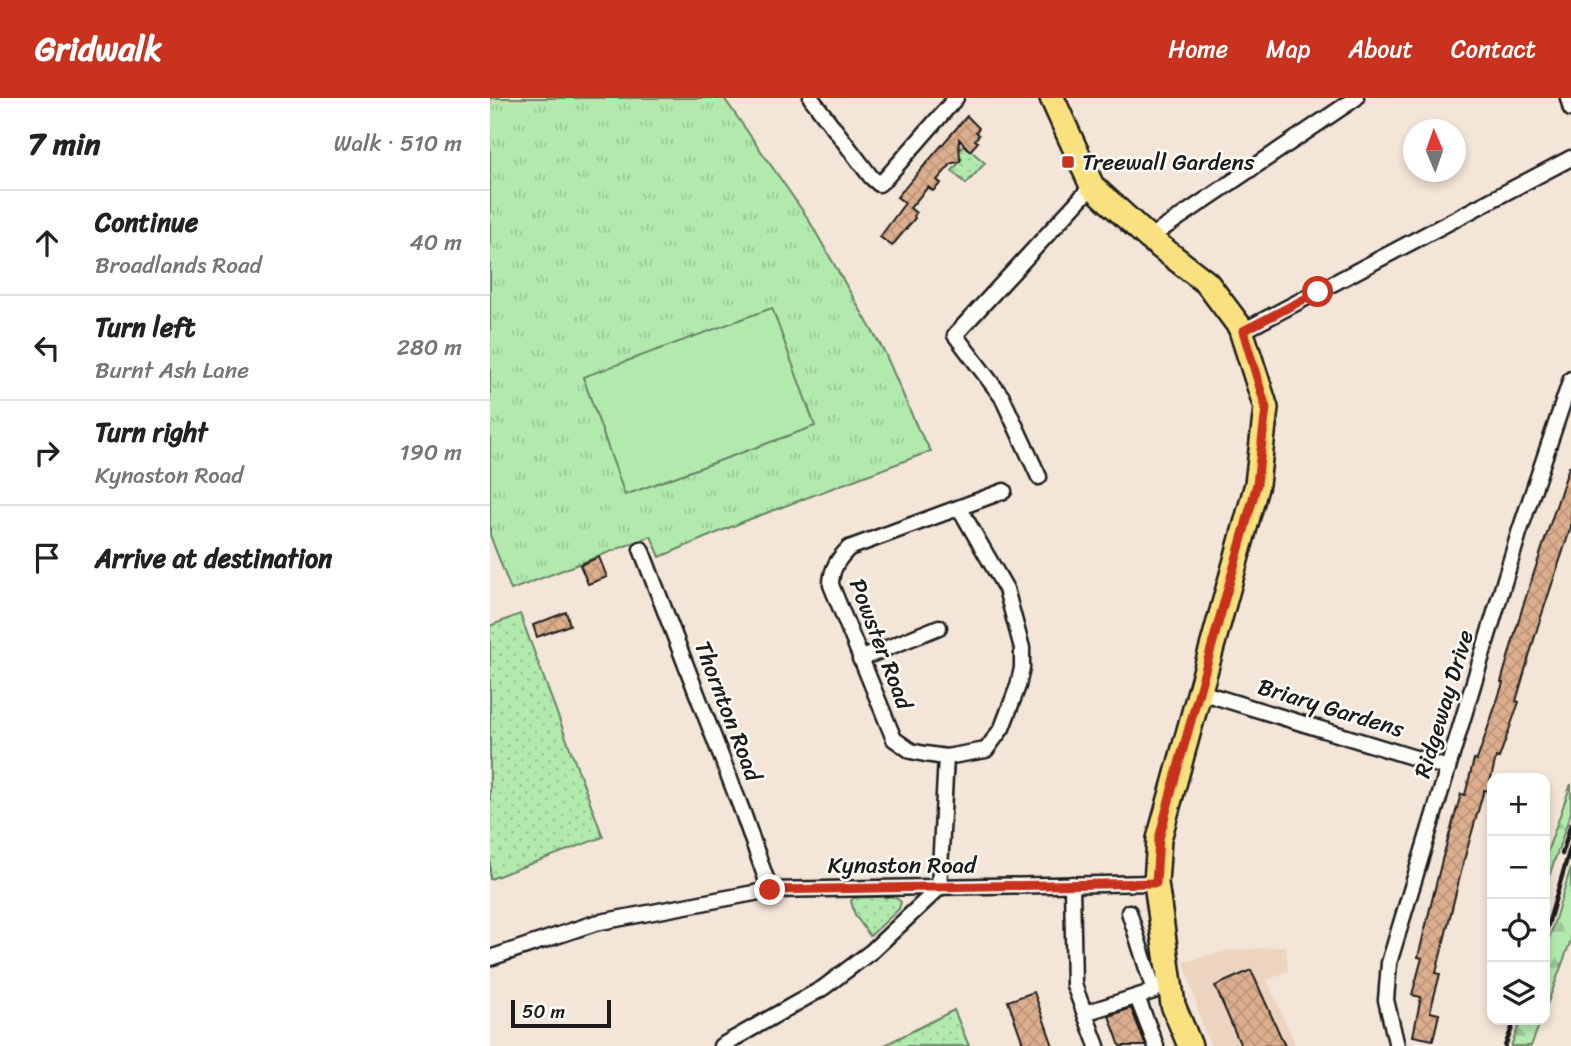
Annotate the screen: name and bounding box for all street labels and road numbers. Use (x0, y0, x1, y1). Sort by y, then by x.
street label: Powster Road (837, 572, 925, 717)
street label: Ridgeway Drive (1402, 625, 1486, 783)
street label: Thornton Road (682, 635, 774, 789)
street label: Briary Gardens (1253, 666, 1410, 750)
street label: Kynaston Road (828, 845, 978, 886)

